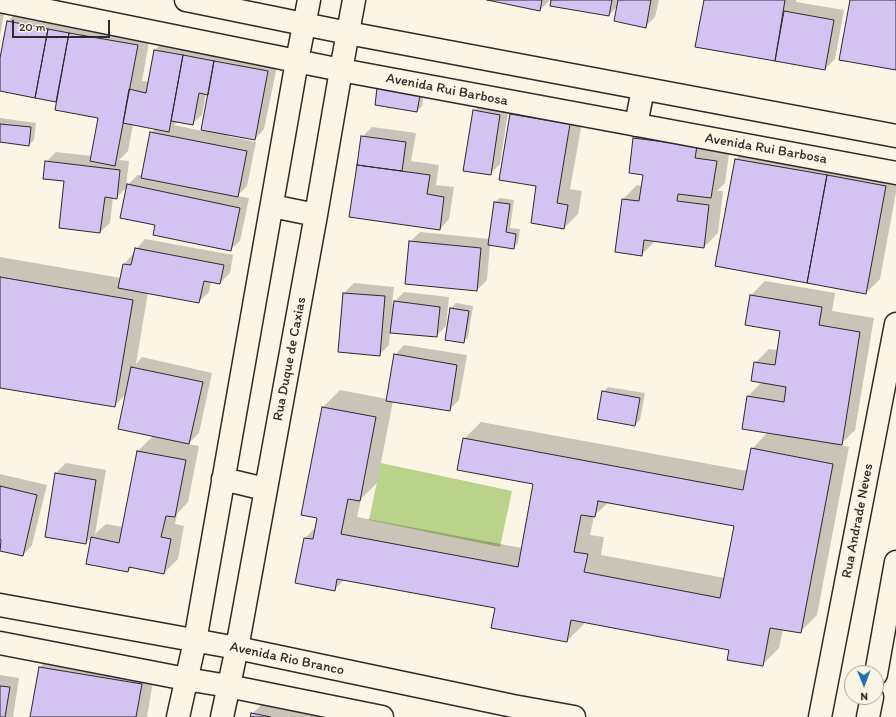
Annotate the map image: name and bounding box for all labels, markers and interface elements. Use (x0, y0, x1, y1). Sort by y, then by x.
scale bar (14, 12, 112, 38)
text: 20 m (19, 20, 46, 34)
street label: Avenida Rui Barbosa (385, 70, 509, 110)
street label: Avenida Rui Barbosa (704, 130, 828, 168)
street label: Rua Duque de Caxias (270, 296, 310, 422)
street label: Rua Andrade Neves (839, 462, 877, 580)
street label: Avenida Rio Branco (228, 639, 346, 679)
north arrow (844, 665, 884, 705)
text: N (860, 690, 868, 703)

